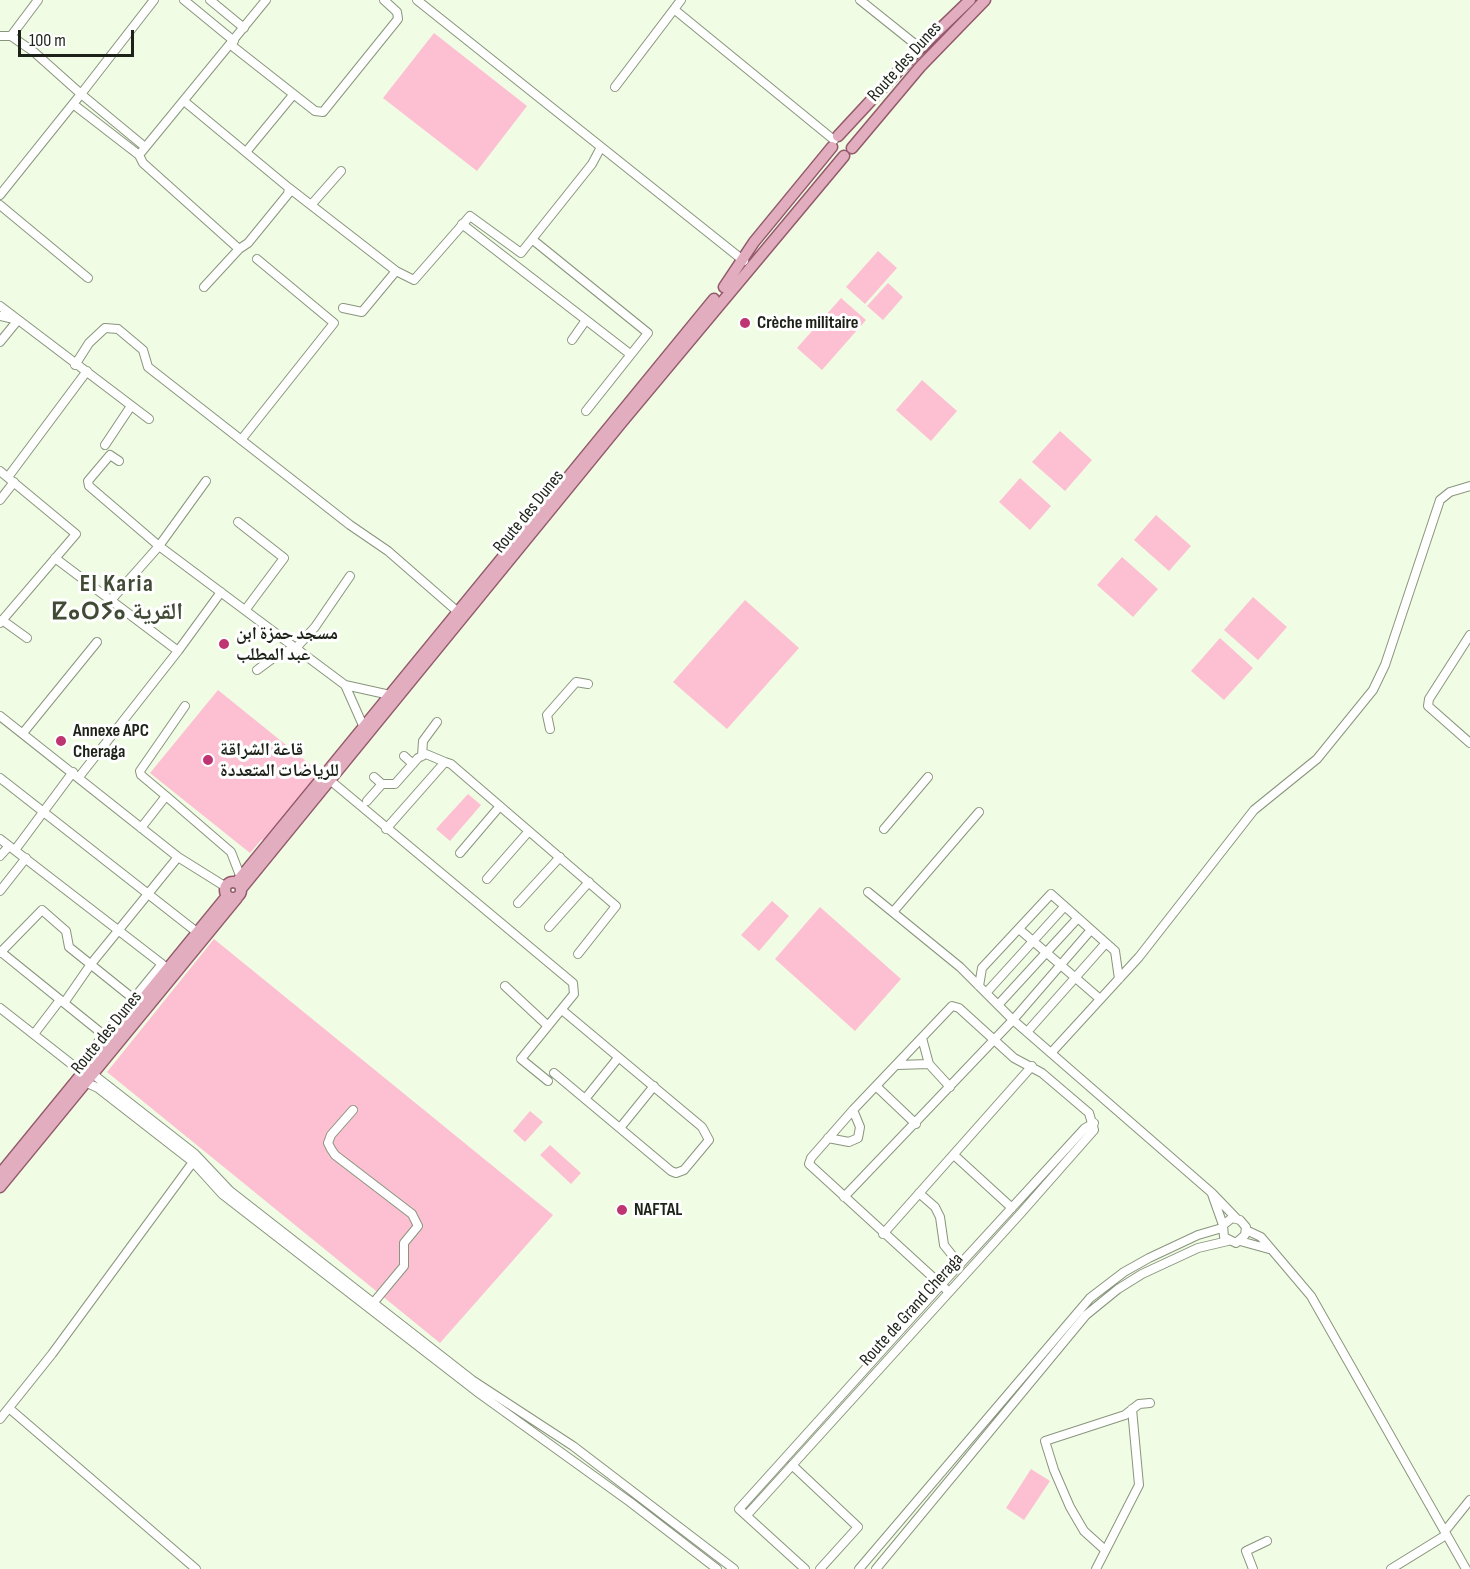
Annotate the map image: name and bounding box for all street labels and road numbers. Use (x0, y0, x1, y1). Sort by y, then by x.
street label: Route des Dunes (863, 17, 947, 107)
street label: Route des Dunes (489, 466, 569, 558)
street label: Route des Dunes (67, 987, 147, 1079)
street label: Route de Grand Cheraga (856, 1249, 968, 1371)

